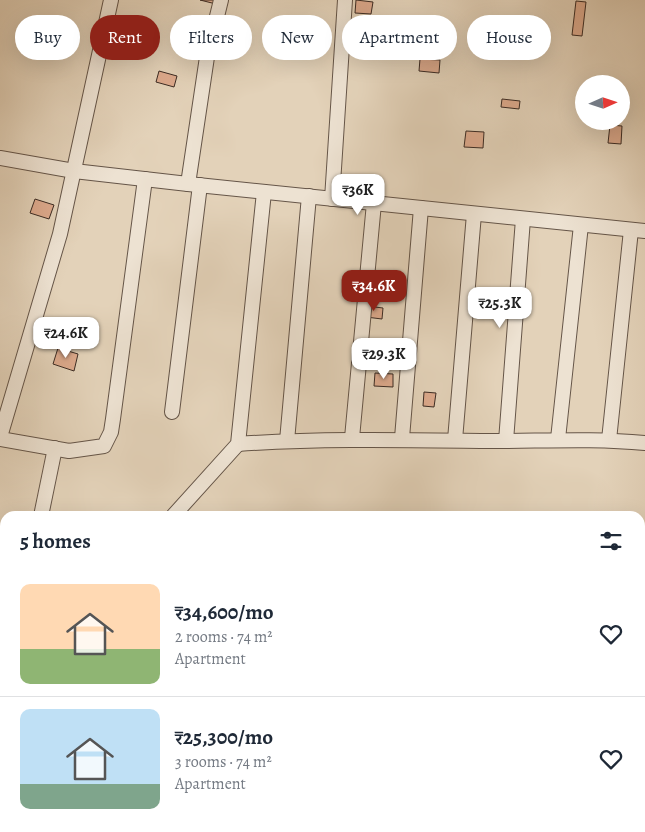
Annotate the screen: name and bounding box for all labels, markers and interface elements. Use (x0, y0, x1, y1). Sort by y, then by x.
chip: Buy (15, 15, 80, 60)
chip: Rent (90, 15, 160, 60)
chip: Filters (170, 15, 252, 60)
chip: New (262, 15, 332, 60)
chip: Apartment (342, 15, 457, 60)
chip: House (467, 15, 551, 60)
north arrow (575, 75, 630, 130)
map controls (575, 75, 630, 130)
pin: ₹36K (328, 174, 388, 216)
text: ₹36K (343, 179, 373, 201)
pin: ₹34.6K (333, 270, 415, 312)
text: ₹34.6K (353, 275, 395, 297)
pin: ₹25.3K (459, 286, 541, 329)
text: ₹25.3K (479, 292, 521, 314)
pin: ₹24.6K (25, 316, 107, 359)
text: ₹24.6K (44, 322, 88, 344)
pin: ₹29.3K (343, 338, 425, 380)
text: ₹29.3K (363, 343, 405, 365)
text: 5 homes (20, 527, 91, 555)
icon: filters (597, 527, 625, 555)
text: ₹34,600/mo (175, 598, 274, 626)
icon: home (60, 604, 120, 664)
icon: heart (597, 620, 625, 648)
text: 2 rooms · 74 m² (175, 626, 273, 648)
text: Apartment (175, 648, 246, 670)
text: ₹25,300/mo (175, 723, 273, 751)
icon: home (60, 729, 120, 789)
icon: heart (597, 745, 625, 773)
text: 3 rooms · 74 m² (175, 751, 272, 773)
text: Apartment (175, 773, 246, 795)

